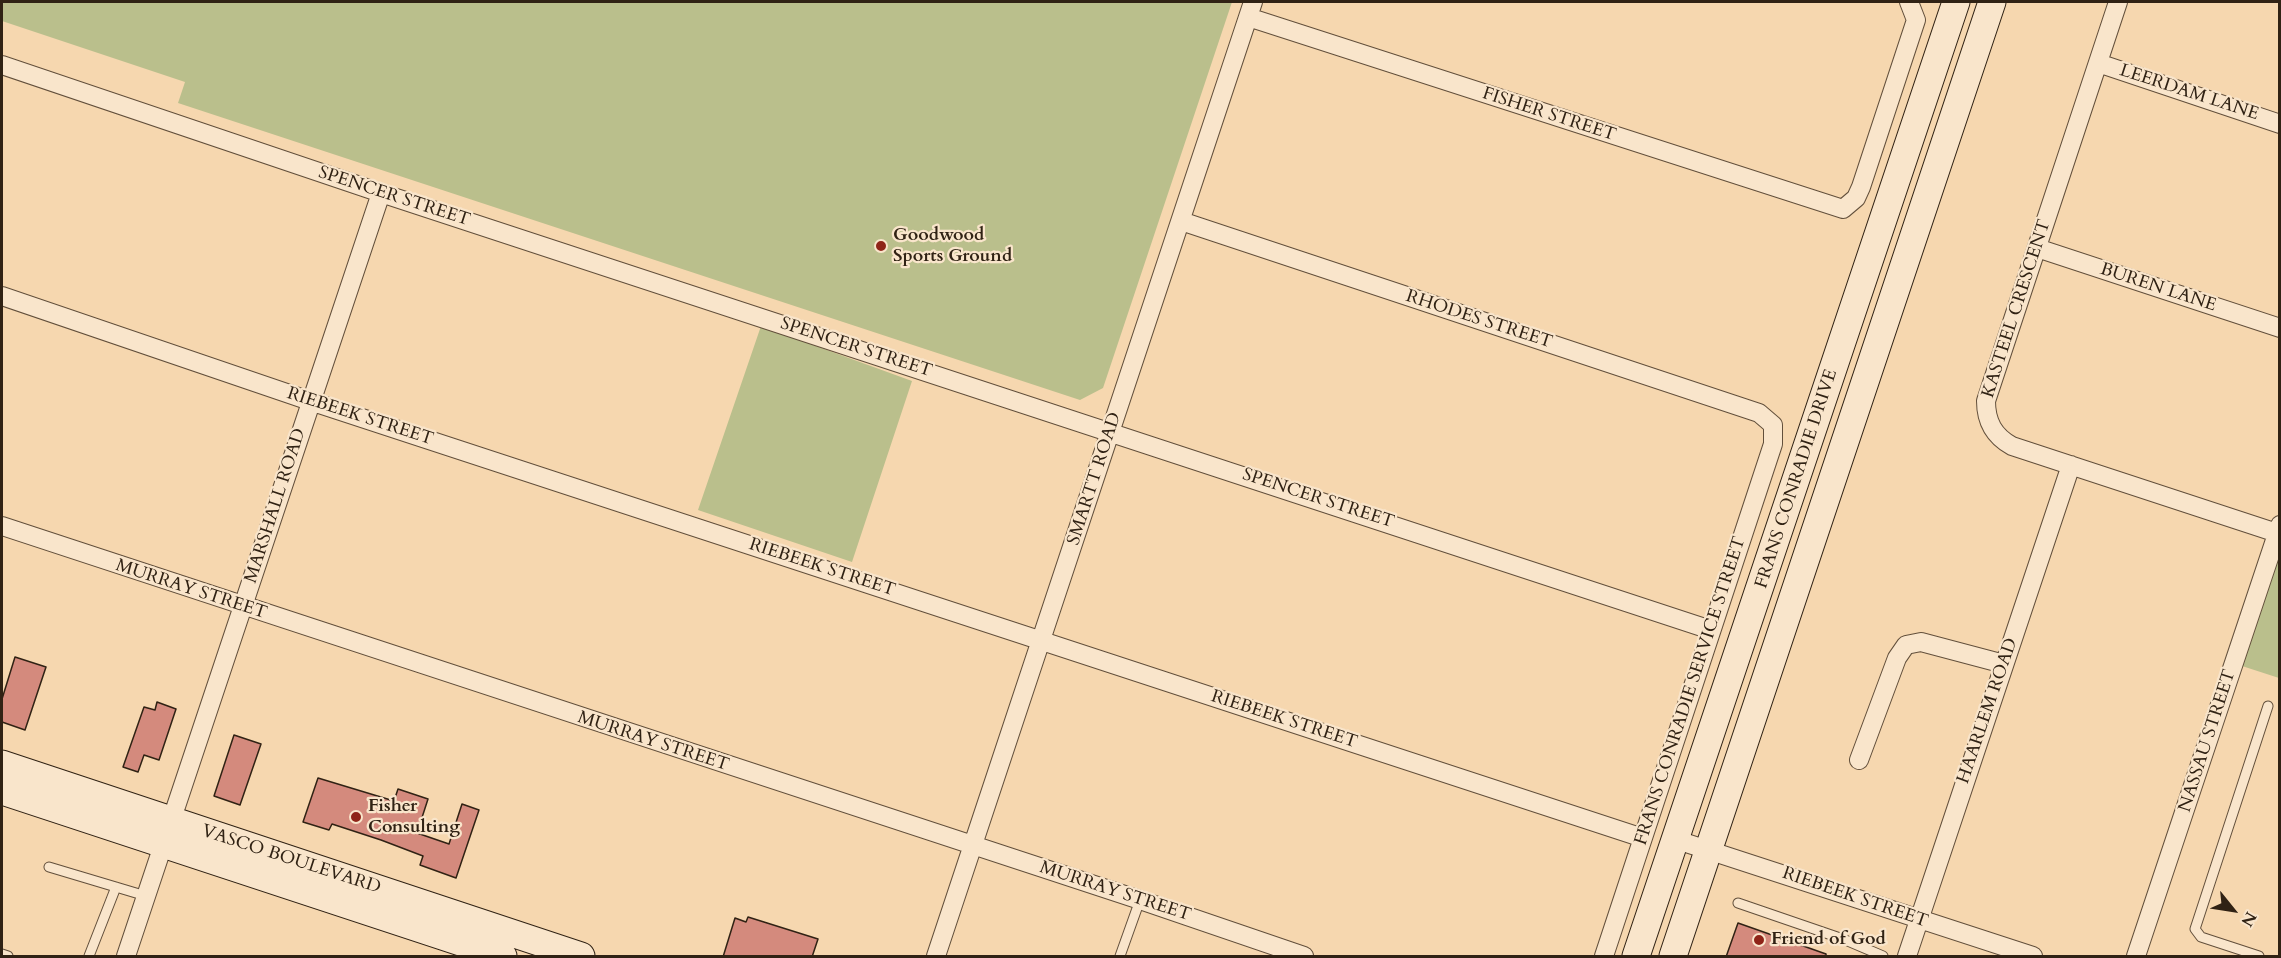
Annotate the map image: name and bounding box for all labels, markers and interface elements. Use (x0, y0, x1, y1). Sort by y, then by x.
street label: LEERDAM LANE (2117, 60, 2261, 126)
street label: FISHER STREET (1480, 83, 1618, 147)
street label: SPENCER STREET (315, 162, 473, 232)
street label: KASTEEL CRESCENT (1978, 217, 2056, 401)
place label: Goodwood Sports Ground (893, 225, 1012, 268)
marker: Goodwood Sports Ground (874, 239, 888, 253)
street label: BUREN LANE (2097, 259, 2219, 317)
street label: RHODES STREET (1403, 286, 1555, 354)
street label: SPENCER STREET (777, 313, 935, 383)
street label: FRANS CONRADIE DRIVE (1751, 367, 1843, 591)
street label: RIEBEEK STREET (284, 383, 436, 451)
street label: SMARTT ROAD (1063, 410, 1127, 548)
street label: MARSHALL ROAD (241, 426, 311, 586)
street label: SPENCER STREET (1239, 464, 1397, 534)
street label: RIEBEEK STREET (746, 534, 898, 602)
street label: FRANS CONRADIE SERVICE STREET (1631, 534, 1751, 848)
street label: MURRAY STREET (113, 555, 269, 625)
street label: HAARLEM ROAD (1953, 635, 2023, 787)
street label: NASSAU STREET (2175, 667, 2241, 815)
street label: RIEBEEK STREET (1208, 686, 1360, 754)
street label: MURRAY STREET (575, 707, 731, 777)
place label: Fisher Consulting (368, 796, 460, 838)
marker: Fisher Consulting (349, 810, 363, 824)
street label: VASCO BOULEVARD (199, 821, 383, 899)
street label: MURRAY STREET (1037, 857, 1193, 927)
street label: RIEBEEK STREET (1779, 863, 1931, 933)
north arrow (2203, 880, 2263, 940)
text: N (2236, 907, 2262, 931)
place label: Friend of God (1771, 929, 1886, 951)
marker: Friend of God (1752, 933, 1766, 947)

